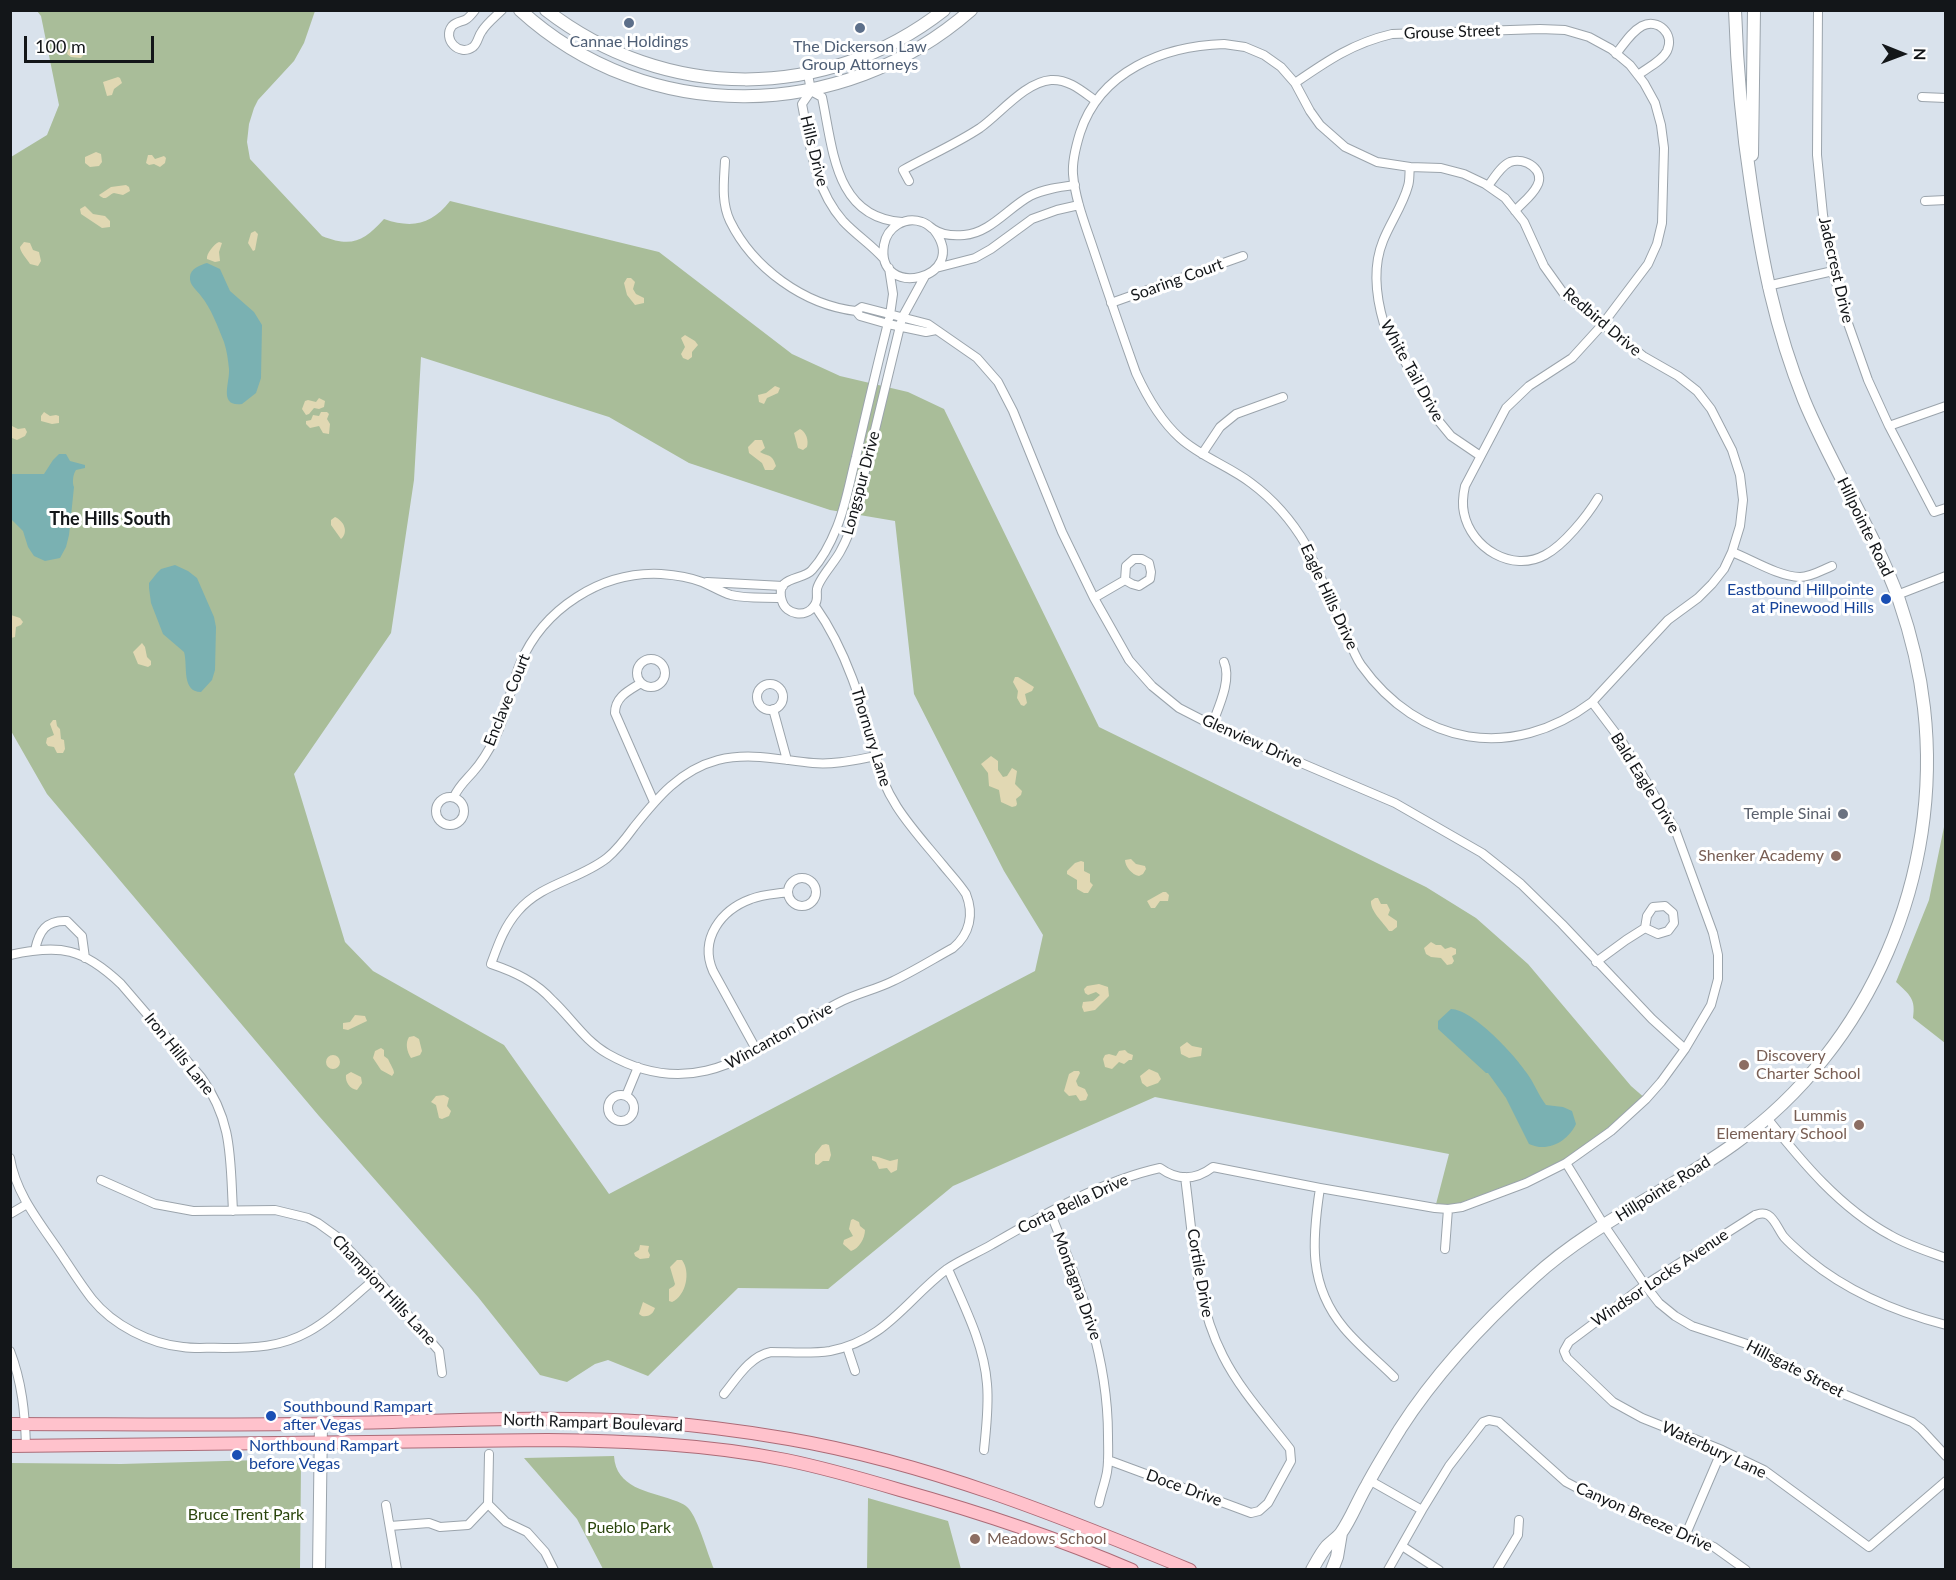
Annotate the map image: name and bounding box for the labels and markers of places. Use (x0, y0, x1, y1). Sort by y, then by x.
marker: Cannae Holdings (622, 16, 636, 30)
marker: The Dickerson Law Group Attorneys (853, 21, 867, 35)
place label: Cannae Holdings (570, 32, 688, 52)
place label: The Dickerson Law Group Attorneys (793, 37, 927, 75)
place label: Eastbound Hillpointe at Pinewood Hills (1727, 580, 1874, 618)
marker: Eastbound Hillpointe at Pinewood Hills (1879, 592, 1893, 606)
place label: Temple Sinai (1743, 804, 1831, 824)
marker: Temple Sinai (1836, 807, 1850, 821)
place label: Shenker Academy (1698, 846, 1824, 866)
marker: Shenker Academy (1829, 849, 1843, 863)
place label: Discovery Charter School (1756, 1046, 1861, 1084)
marker: Discovery Charter School (1737, 1058, 1751, 1072)
place label: Lummis Elementary School (1716, 1106, 1847, 1144)
marker: Lummis Elementary School (1852, 1118, 1866, 1132)
place label: Southbound Rampart after Vegas (283, 1397, 433, 1435)
marker: Southbound Rampart after Vegas (264, 1409, 278, 1423)
place label: Northbound Rampart before Vegas (249, 1436, 399, 1474)
marker: Northbound Rampart before Vegas (230, 1448, 244, 1462)
place label: Meadows School (987, 1529, 1107, 1549)
marker: Meadows School (968, 1532, 982, 1546)

